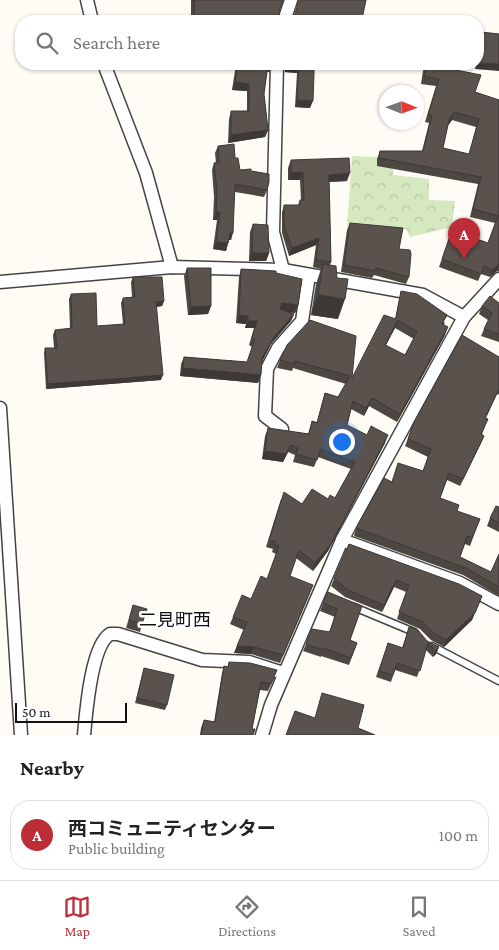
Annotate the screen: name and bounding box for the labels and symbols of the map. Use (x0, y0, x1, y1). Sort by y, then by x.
north arrow (379, 85, 424, 130)
pin: A (448, 218, 480, 259)
your location (329, 429, 355, 455)
district label: 二見町西 (139, 610, 211, 630)
scale bar (15, 700, 128, 723)

